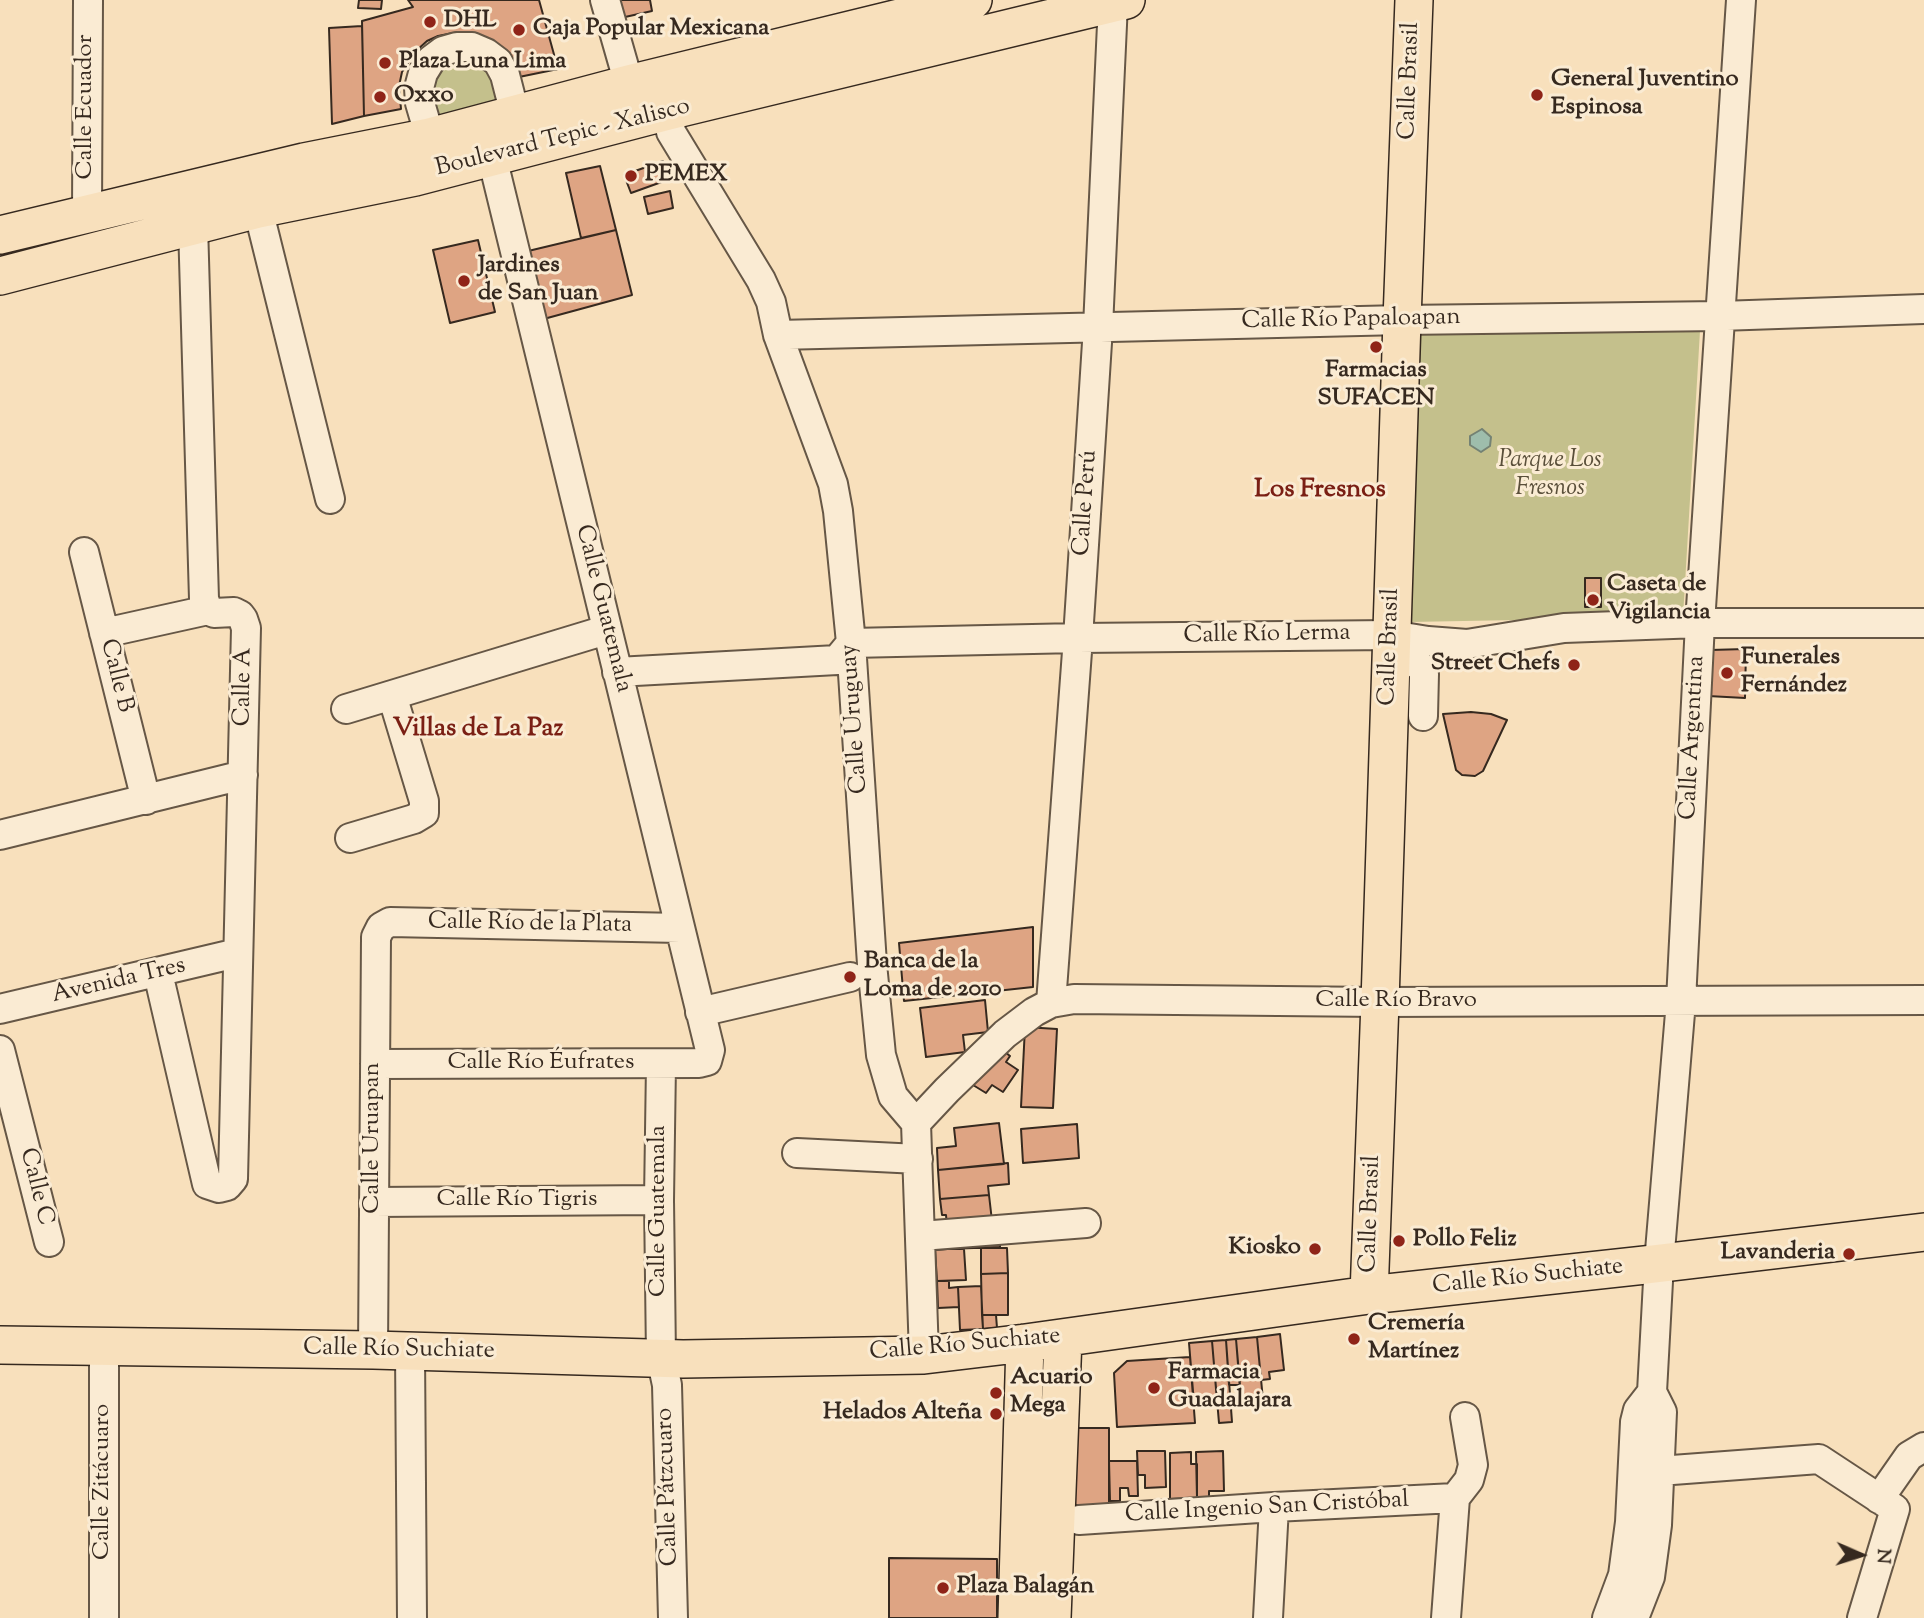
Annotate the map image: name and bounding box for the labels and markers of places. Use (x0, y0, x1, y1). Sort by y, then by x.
place label: DHL (444, 8, 496, 36)
marker: DHL (422, 14, 438, 30)
place label: Caja Popular Mexicana (533, 16, 769, 44)
marker: Caja Popular Mexicana (511, 22, 527, 38)
place label: Plaza Luna Lima (399, 49, 566, 77)
marker: Plaza Luna Lima (377, 55, 393, 71)
place label: General Juventino Espinosa (1551, 67, 1739, 123)
place label: Oxxo (394, 83, 454, 111)
marker: General Juventino Espinosa (1529, 87, 1545, 103)
marker: Oxxo (372, 89, 388, 105)
place label: PEMEX (645, 162, 728, 190)
marker: PEMEX (623, 168, 639, 184)
place label: Jardines de San Juan (478, 253, 598, 309)
marker: Jardines de San Juan (456, 273, 472, 289)
marker: Farmacias SUFACEN (1368, 339, 1384, 355)
place label: Farmacias SUFACEN (1317, 358, 1435, 414)
place label: Caseta de Vigilancia (1607, 572, 1711, 628)
marker: Caseta de Vigilancia (1585, 592, 1601, 608)
place label: Funerales Fernández (1741, 645, 1847, 701)
place label: Street Chefs (1431, 651, 1560, 679)
marker: Street Chefs (1566, 657, 1582, 673)
marker: Funerales Fernández (1719, 665, 1735, 681)
place label: Banca de la Loma de 2010 (864, 949, 1002, 1005)
marker: Banca de la Loma de 2010 (842, 969, 858, 985)
place label: Pollo Feliz (1413, 1227, 1516, 1255)
marker: Pollo Feliz (1391, 1233, 1407, 1249)
place label: Kiosko (1229, 1235, 1301, 1263)
place label: Lavanderia (1721, 1240, 1835, 1268)
marker: Kiosko (1307, 1241, 1323, 1257)
marker: Lavanderia (1841, 1246, 1857, 1262)
place label: Cremería Martínez (1368, 1311, 1465, 1367)
marker: Cremería Martínez (1346, 1331, 1362, 1347)
place label: Farmacia Guadalajara (1168, 1360, 1292, 1416)
place label: Acuario Mega (1010, 1365, 1093, 1421)
marker: Farmacia Guadalajara (1146, 1380, 1162, 1396)
marker: Acuario Mega (988, 1385, 1004, 1401)
place label: Helados Alteña (823, 1400, 982, 1428)
marker: Helados Alteña (988, 1406, 1004, 1422)
place label: Plaza Balagán (957, 1574, 1094, 1602)
marker: Plaza Balagán (935, 1580, 951, 1596)

